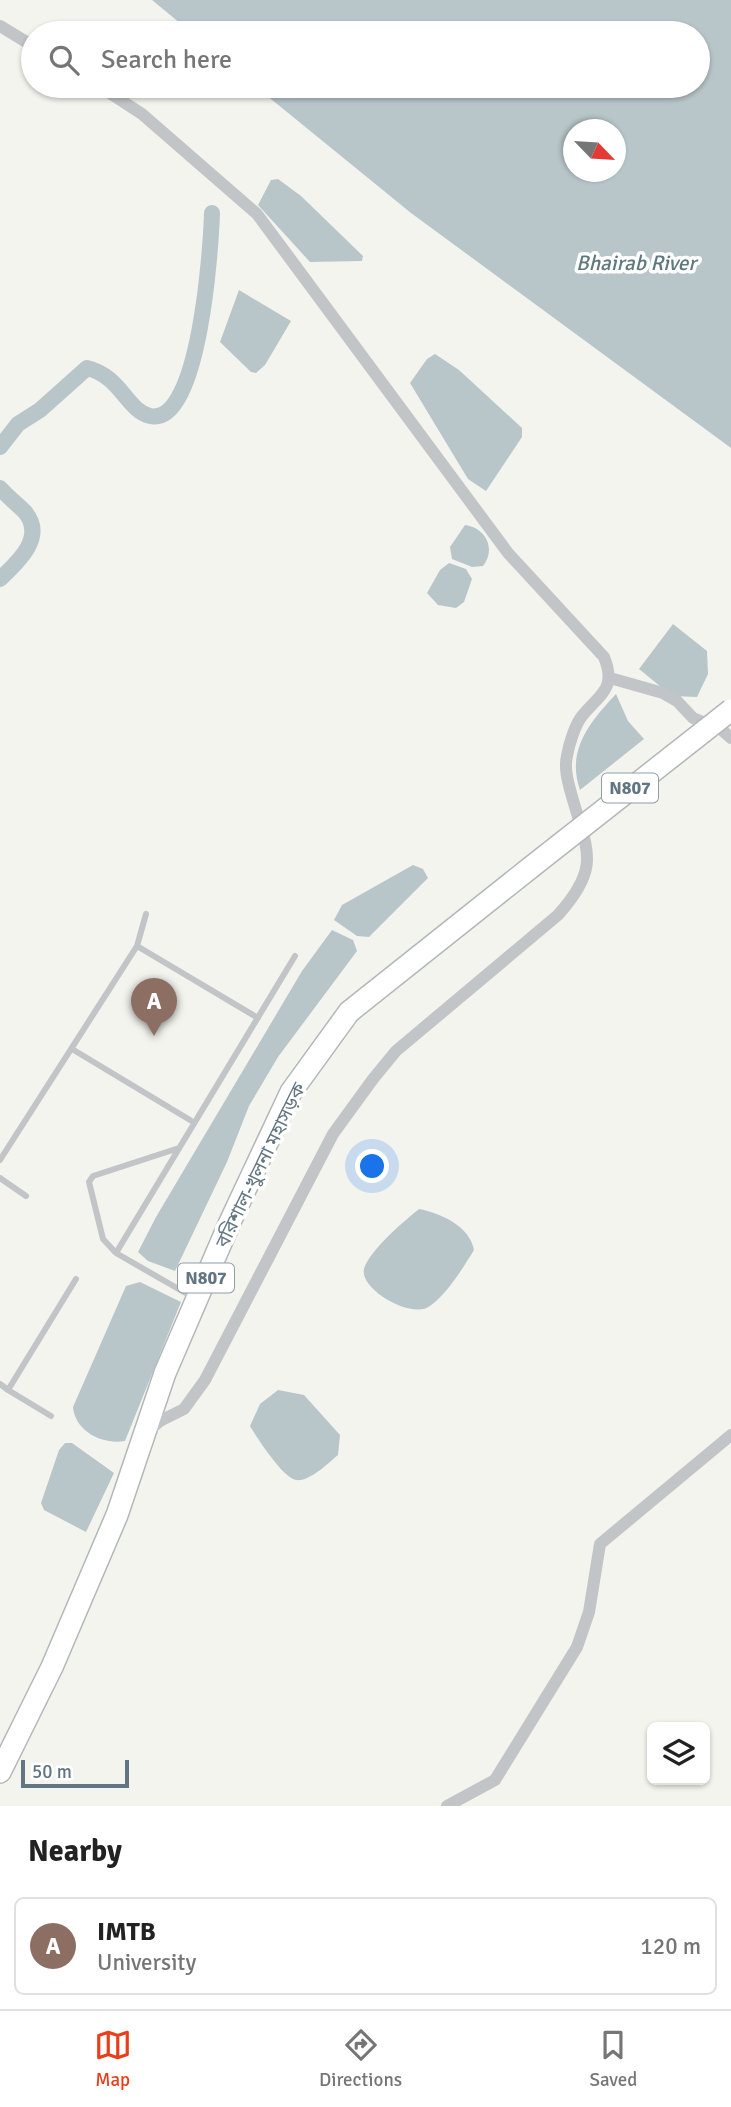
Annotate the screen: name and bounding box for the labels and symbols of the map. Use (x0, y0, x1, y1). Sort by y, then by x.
north arrow (563, 119, 626, 182)
water label: Bhairab River (576, 250, 699, 276)
road number: N807 (602, 774, 658, 802)
pin: A (131, 978, 177, 1036)
street label: বরিশাল-খুলনা মহাসড়ক (210, 1078, 312, 1253)
your location (355, 1149, 389, 1183)
road number: N807 (178, 1264, 234, 1293)
scale bar (21, 1757, 130, 1789)

